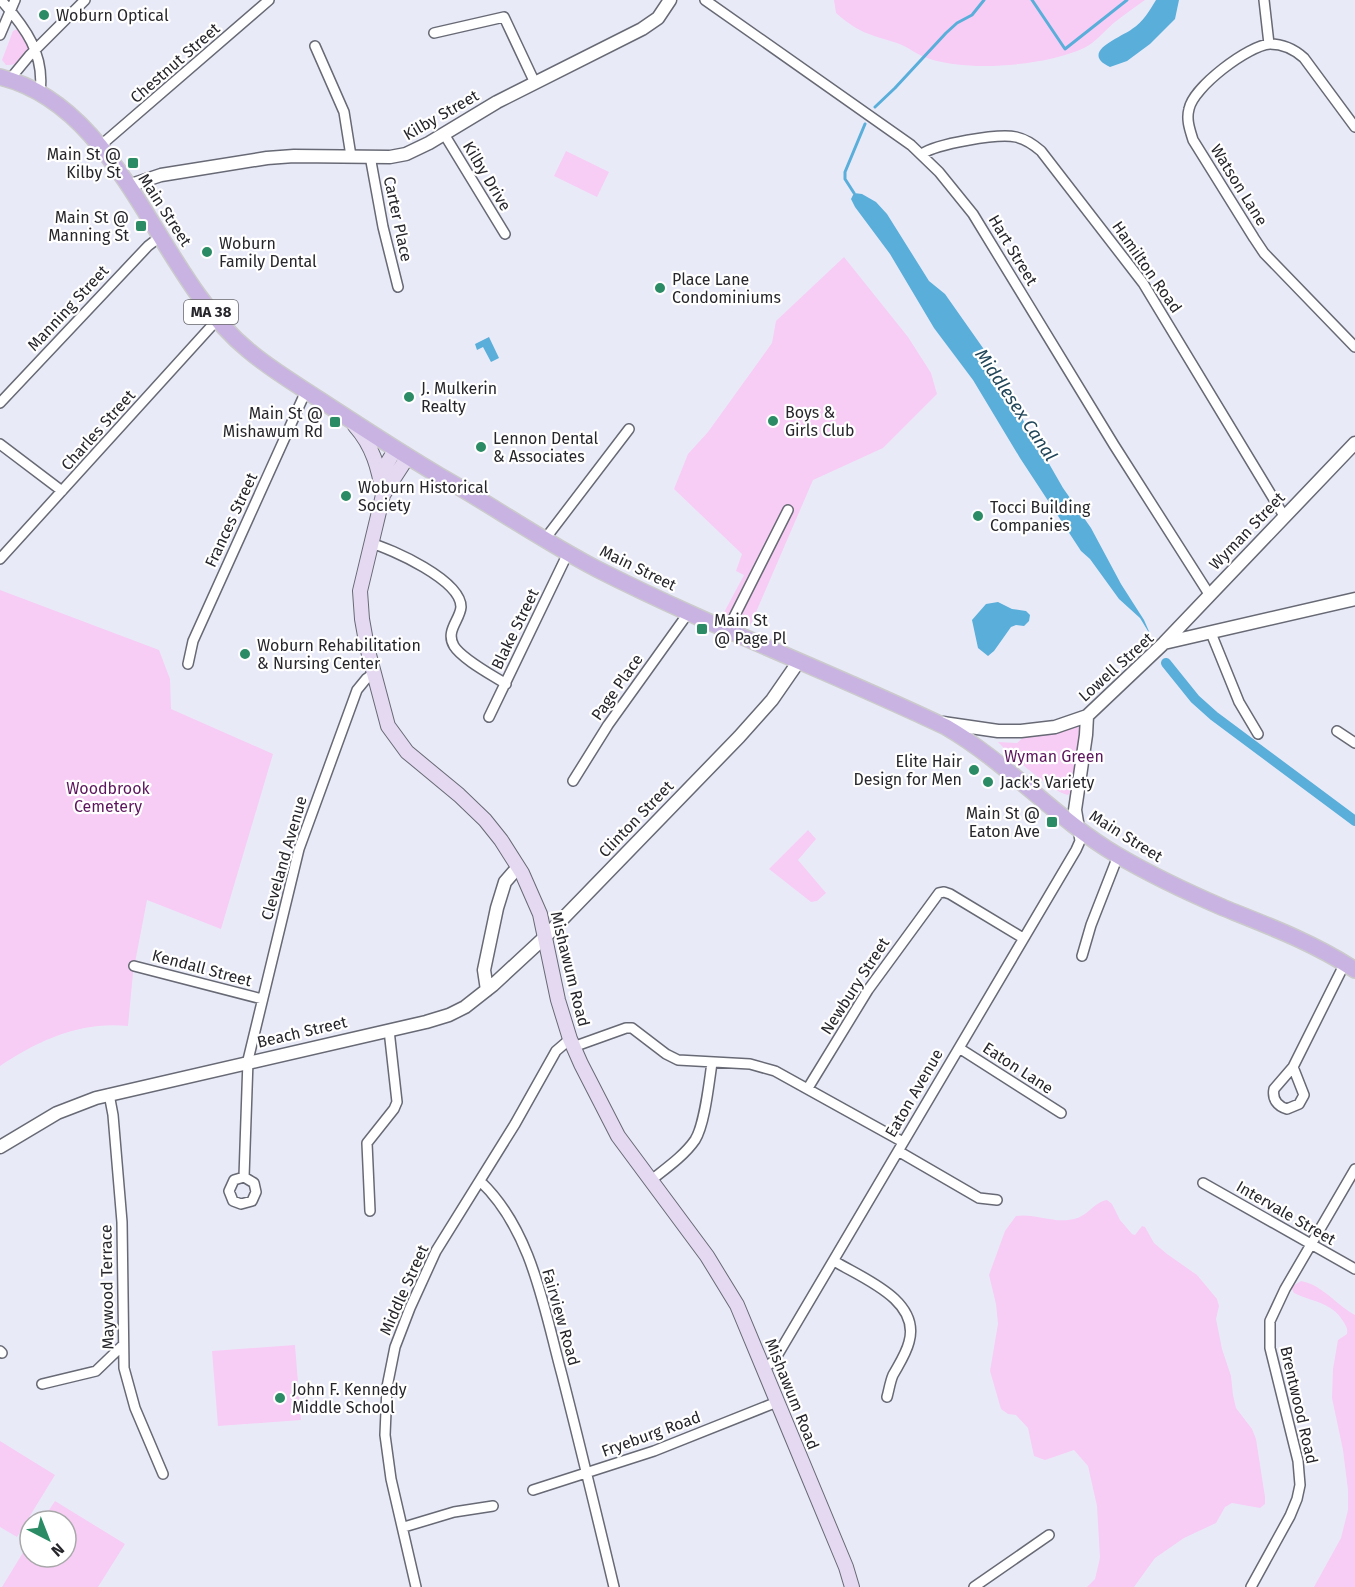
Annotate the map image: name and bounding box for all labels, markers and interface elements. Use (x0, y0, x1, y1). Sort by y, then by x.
place label: Woburn Optical (56, 6, 169, 25)
marker: Woburn Optical (37, 8, 51, 22)
street label: Chestnut Street (126, 19, 224, 107)
street label: Kilby Street (400, 86, 482, 144)
street label: Kilby Drive (459, 138, 515, 214)
street label: Watson Lane (1206, 141, 1272, 229)
place label: Main St @ Kilby St (47, 145, 121, 182)
marker: Main St @ Kilby St (126, 156, 140, 170)
street label: Main Street (135, 170, 196, 250)
street label: Carter Place (380, 175, 416, 263)
place label: Main St @ Manning St (48, 208, 129, 245)
street label: Hart Street (984, 211, 1042, 289)
street label: Hamilton Road (1108, 217, 1186, 317)
marker: Main St @ Manning St (134, 219, 148, 233)
place label: Woburn Family Dental (219, 234, 317, 271)
marker: Woburn Family Dental (200, 245, 214, 259)
street label: Manning Street (24, 261, 113, 355)
place label: Place Lane Condominiums (672, 270, 781, 307)
marker: Place Lane Condominiums (653, 281, 667, 295)
road number: MA 38 (184, 300, 238, 324)
water label: Middlesex Canal (970, 345, 1062, 465)
place label: J. Mulkerin Realty (421, 379, 497, 416)
street label: Charles Street (57, 386, 139, 474)
marker: J. Mulkerin Realty (402, 390, 416, 404)
place label: Boys & Girls Club (785, 403, 855, 440)
place label: Main St @ Mishawum Rd (223, 404, 323, 441)
marker: Boys & Girls Club (766, 414, 780, 428)
marker: Main St @ Mishawum Rd (328, 415, 342, 429)
place label: Lennon Dental & Associates (493, 429, 599, 466)
marker: Lennon Dental & Associates (474, 440, 488, 454)
street label: Frances Street (201, 469, 261, 570)
place label: Woburn Historical Society (358, 478, 488, 515)
street label: Wyman Street (1205, 488, 1289, 574)
marker: Woburn Historical Society (339, 489, 353, 503)
place label: Tocci Building Companies (990, 498, 1091, 535)
marker: Tocci Building Companies (971, 509, 985, 523)
street label: Main Street (597, 541, 680, 595)
street label: Blake Street (487, 585, 543, 672)
place label: Main St @ Page Pl (714, 611, 787, 648)
marker: Main St @ Page Pl (695, 622, 709, 636)
street label: Lowell Street (1075, 628, 1157, 706)
place label: Woburn Rehabilitation & Nursing Center (257, 636, 421, 673)
marker: Woburn Rehabilitation & Nursing Center (238, 647, 252, 661)
street label: Page Place (587, 650, 647, 724)
park label: Wyman Green (1004, 747, 1104, 766)
place label: Elite Hair Design for Men (854, 752, 963, 789)
marker: Elite Hair Design for Men (967, 763, 981, 777)
place label: Jack's Variety (1000, 773, 1095, 792)
marker: Jack's Variety (981, 775, 995, 789)
street label: Clinton Street (595, 777, 677, 861)
park label: Woodbrook Cemetery (66, 779, 150, 816)
street label: Cleveland Avenue (257, 794, 311, 922)
place label: Main St @ Eaton Ave (966, 804, 1040, 841)
street label: Main Street (1086, 806, 1166, 866)
marker: Main St @ Eaton Ave (1045, 815, 1059, 829)
street label: Mishawum Road (546, 909, 594, 1029)
street label: Newbury Street (817, 934, 893, 1038)
street label: Kendall Street (150, 946, 254, 990)
street label: Beach Street (255, 1012, 349, 1052)
street label: Eaton Lane (979, 1038, 1057, 1098)
street label: Eaton Avenue (881, 1046, 947, 1140)
street label: Intervale Street (1233, 1177, 1339, 1249)
street label: Maywood Terrace (96, 1224, 118, 1350)
street label: Middle Street (376, 1242, 433, 1338)
street label: Fairview Road (538, 1266, 584, 1368)
street label: Mishawum Road (761, 1336, 823, 1452)
street label: Brentwood Road (1276, 1344, 1322, 1466)
place label: John F. Kennedy Middle School (292, 1380, 407, 1417)
marker: John F. Kennedy Middle School (273, 1391, 287, 1405)
street label: Fryeburg Road (599, 1407, 703, 1461)
north arrow (18, 1509, 78, 1569)
text: N (47, 1539, 68, 1560)

